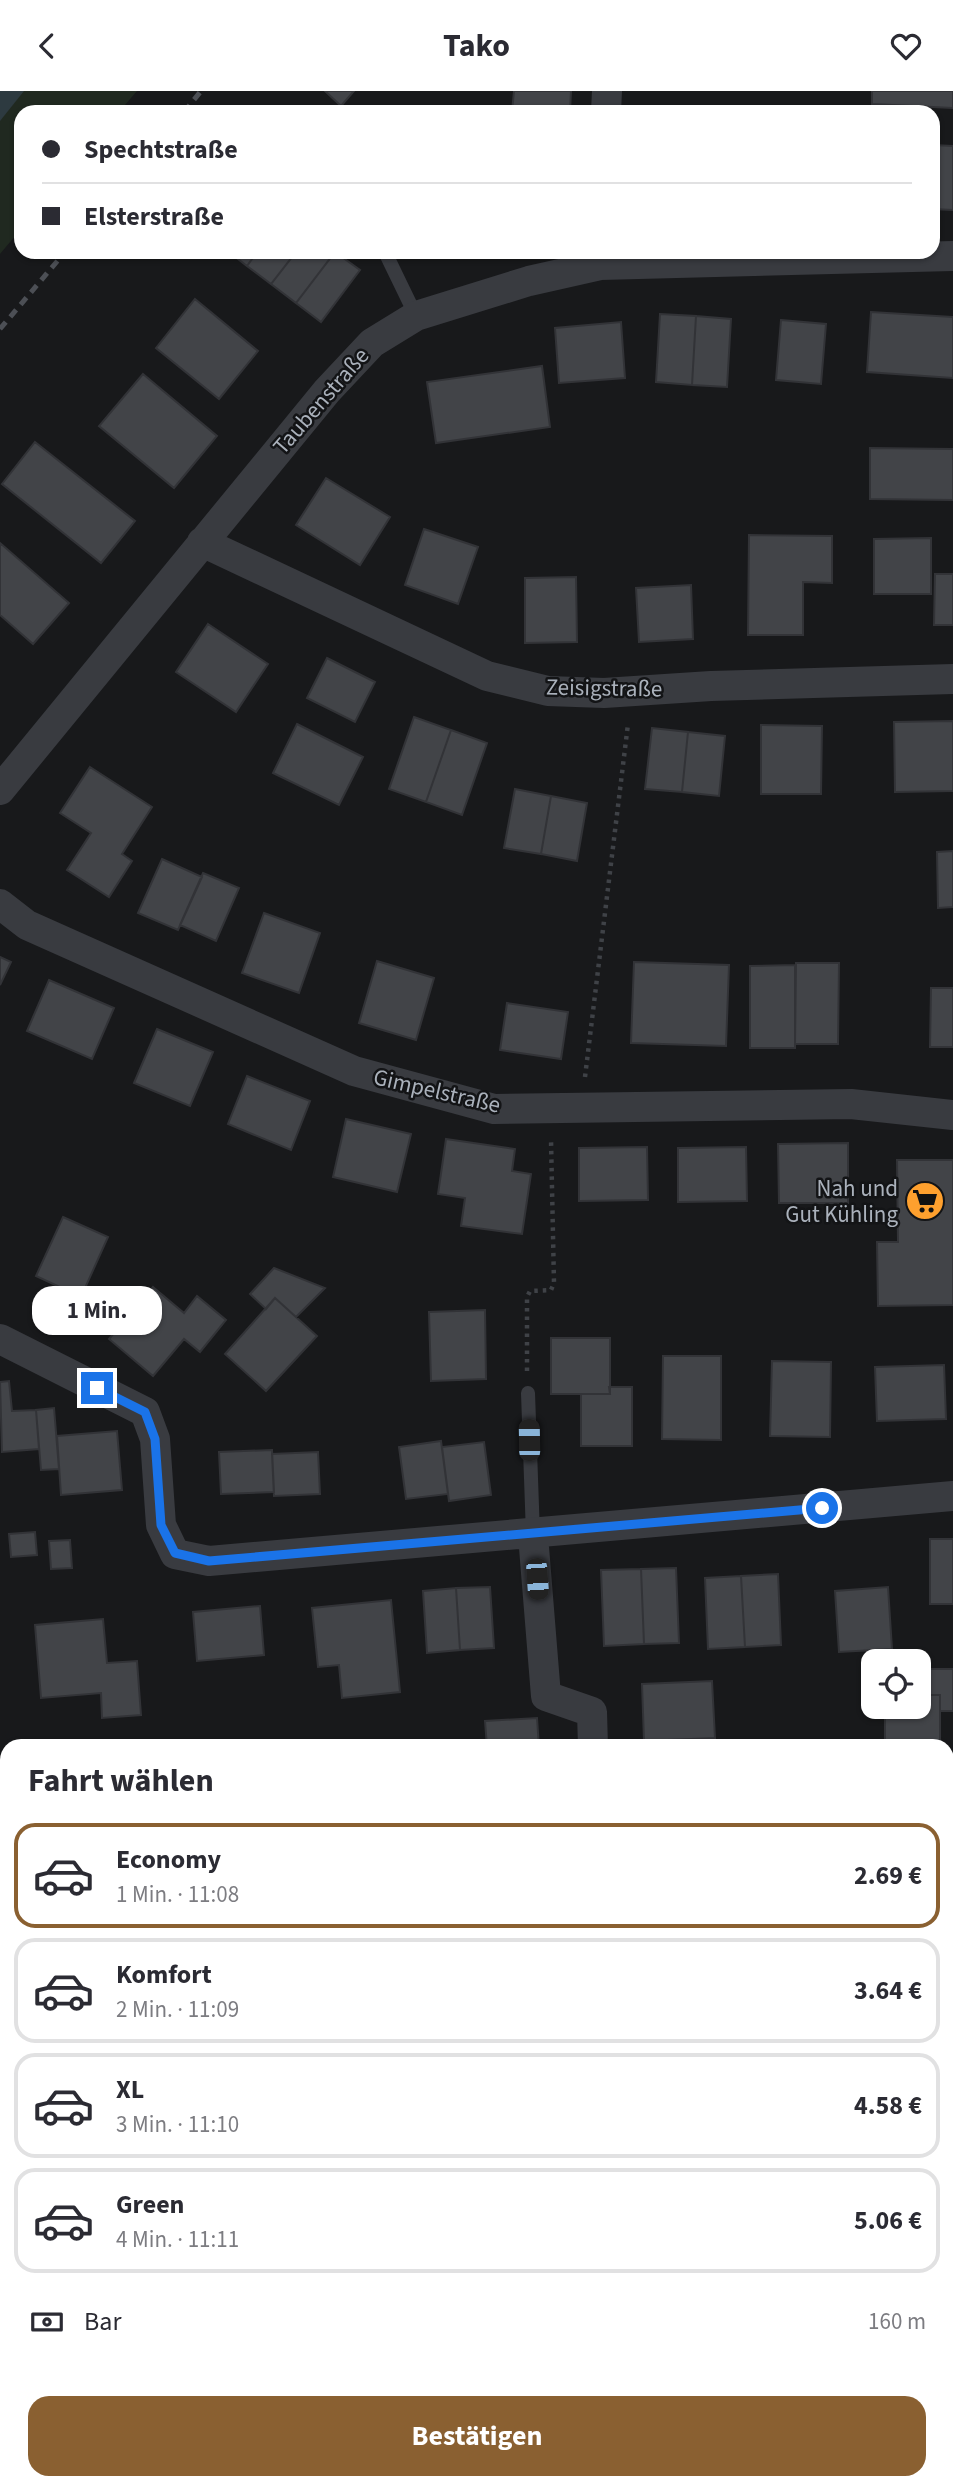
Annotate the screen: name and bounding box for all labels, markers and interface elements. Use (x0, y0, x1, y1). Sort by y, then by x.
text: Tako (443, 23, 510, 69)
icon: back (28, 27, 66, 65)
icon: heart (887, 27, 925, 65)
text: Spechtstraße (84, 131, 238, 168)
text: Elsterstraße (84, 198, 224, 235)
street label: Taubenstraße (265, 340, 377, 462)
street label: Zeisigstraße (545, 670, 663, 706)
street label: Gimpelstraße (370, 1060, 504, 1122)
place label: Nah und Gut Kühling (785, 1172, 898, 1231)
supermarket icon: Nah und Gut Kühling (904, 1180, 946, 1222)
callout: 1 Min. (32, 1287, 162, 1335)
text: 1 Min. (67, 1294, 127, 1327)
route end (81, 1372, 113, 1404)
car (519, 1419, 540, 1461)
route start (806, 1492, 838, 1524)
car (526, 1557, 549, 1601)
map controls (861, 1649, 931, 1719)
button: locate (861, 1649, 931, 1719)
text: Fahrt wählen (28, 1758, 214, 1804)
text: Economy (116, 1841, 221, 1878)
icon: car (32, 1844, 95, 1907)
text: 2.69 € (854, 1857, 922, 1894)
text: 1 Min. · 11:08 (116, 1878, 239, 1911)
text: Komfort (116, 1956, 212, 1993)
icon: car (32, 1959, 95, 2022)
text: 3.64 € (854, 1972, 922, 2009)
text: 2 Min. · 11:09 (116, 1993, 239, 2026)
text: XL (116, 2071, 144, 2108)
icon: car (32, 2074, 95, 2137)
text: 4.58 € (854, 2087, 922, 2124)
text: 3 Min. · 11:10 (116, 2108, 239, 2141)
text: Green (116, 2186, 184, 2223)
icon: car (32, 2189, 95, 2252)
text: 5.06 € (854, 2202, 922, 2239)
text: 4 Min. · 11:11 (116, 2223, 239, 2256)
icon: cash (28, 2303, 66, 2341)
text: Bar (84, 2303, 121, 2340)
text: 160 m (868, 2305, 926, 2338)
button: Bestätigen (28, 2396, 926, 2476)

